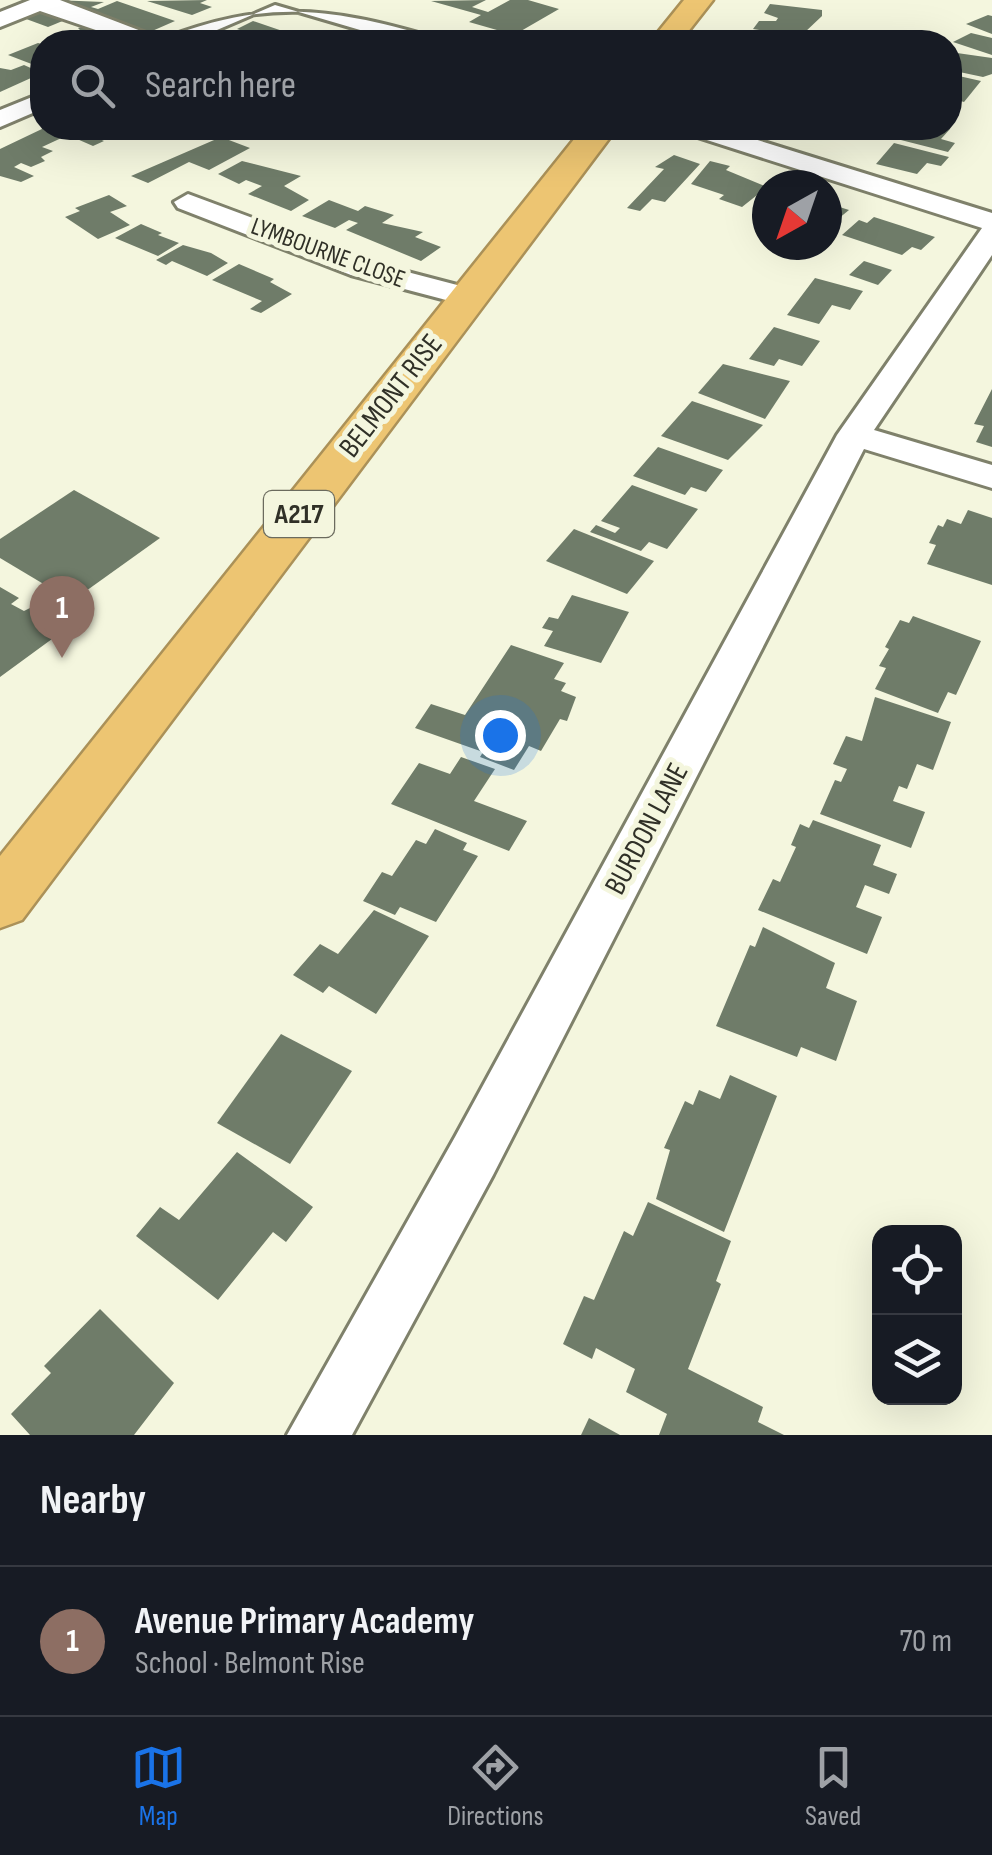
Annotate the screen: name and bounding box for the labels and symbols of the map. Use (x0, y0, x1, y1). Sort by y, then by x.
north arrow (752, 170, 842, 260)
street label: LYMBOURNE CLOSE (247, 211, 409, 295)
street label: BELMONT RISE (332, 327, 450, 465)
road number: A217 (264, 491, 334, 537)
pin: 1 (30, 576, 94, 658)
your location (475, 710, 526, 761)
street label: BURDON LANE (597, 757, 697, 901)

